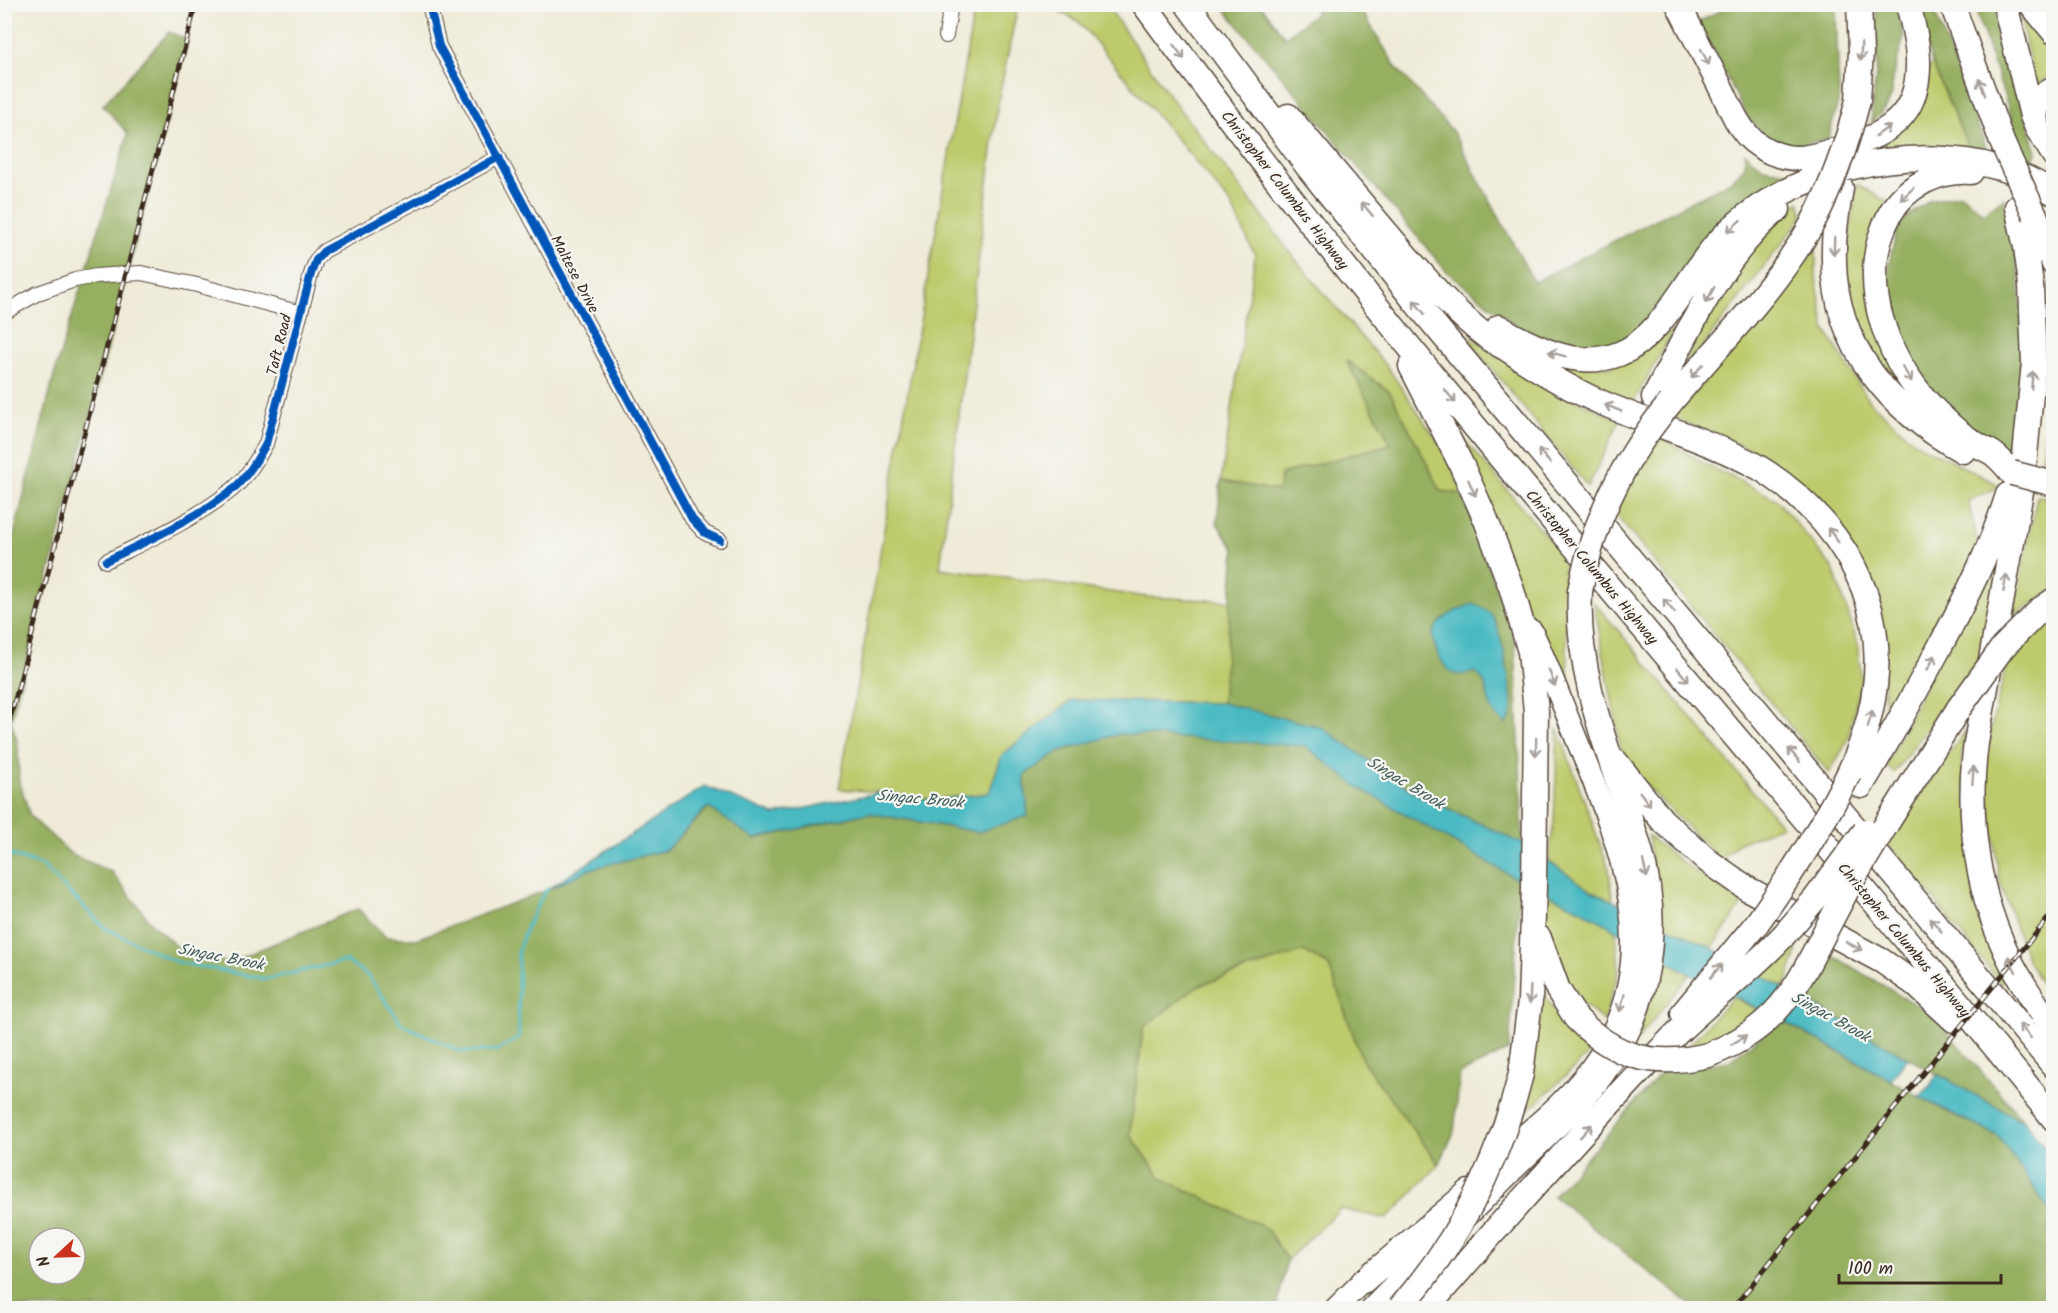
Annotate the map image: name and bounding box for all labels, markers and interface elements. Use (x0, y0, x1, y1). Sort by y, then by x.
one-way arrow (1855, 42, 1867, 62)
one-way arrow (1173, 43, 1185, 59)
one-way arrow (1699, 47, 1711, 65)
one-way arrow (1976, 79, 1987, 97)
street label: Christopher Columbus Highway (1214, 106, 1355, 276)
one-way arrow (1874, 125, 1891, 137)
one-way arrow (1899, 187, 1914, 201)
one-way arrow (1360, 202, 1374, 217)
one-way arrow (1727, 219, 1742, 233)
street label: Maltese Drive (543, 231, 605, 318)
one-way arrow (1829, 235, 1840, 255)
one-way arrow (1704, 286, 1716, 303)
one-way arrow (1413, 299, 1426, 315)
street label: Taft Road (261, 311, 299, 379)
one-way arrow (1548, 348, 1567, 359)
one-way arrow (1690, 363, 1704, 378)
one-way arrow (1901, 365, 1913, 382)
one-way arrow (2027, 370, 2038, 390)
one-way arrow (1443, 388, 1457, 403)
one-way arrow (1605, 401, 1623, 412)
one-way arrow (1538, 449, 1551, 465)
one-way arrow (1467, 478, 1478, 497)
street label: Christopher Columbus Highway (1519, 485, 1664, 651)
one-way arrow (1827, 527, 1839, 543)
one-way arrow (2000, 573, 2011, 593)
one-way arrow (1663, 598, 1676, 614)
one-way arrow (1926, 654, 1937, 672)
one-way arrow (1676, 667, 1690, 682)
one-way arrow (1547, 669, 1558, 687)
one-way arrow (1864, 709, 1876, 728)
one-way arrow (1530, 737, 1541, 757)
one-way arrow (1788, 747, 1801, 763)
water label: Singac Brook (1362, 750, 1451, 818)
one-way arrow (1967, 765, 1978, 785)
water label: Singac Brook (875, 783, 967, 816)
one-way arrow (1639, 791, 1652, 807)
street label: Christopher Columbus Highway (1831, 858, 1976, 1024)
one-way arrow (1639, 860, 1651, 879)
one-way arrow (1929, 917, 1942, 933)
water label: Singac Brook (176, 937, 268, 979)
one-way arrow (1845, 941, 1863, 952)
one-way arrow (2006, 955, 2017, 973)
one-way arrow (1710, 963, 1723, 979)
one-way arrow (1525, 984, 1536, 1004)
water label: Singac Brook (1786, 985, 1877, 1051)
one-way arrow (1616, 993, 1627, 1012)
one-way arrow (2018, 1024, 2031, 1040)
one-way arrow (1731, 1034, 1748, 1047)
one-way arrow (1579, 1124, 1593, 1139)
north arrow (27, 1226, 87, 1286)
scale bar (1839, 1247, 2001, 1285)
text: N (31, 1252, 58, 1270)
text: 100 m (1848, 1255, 1893, 1284)

